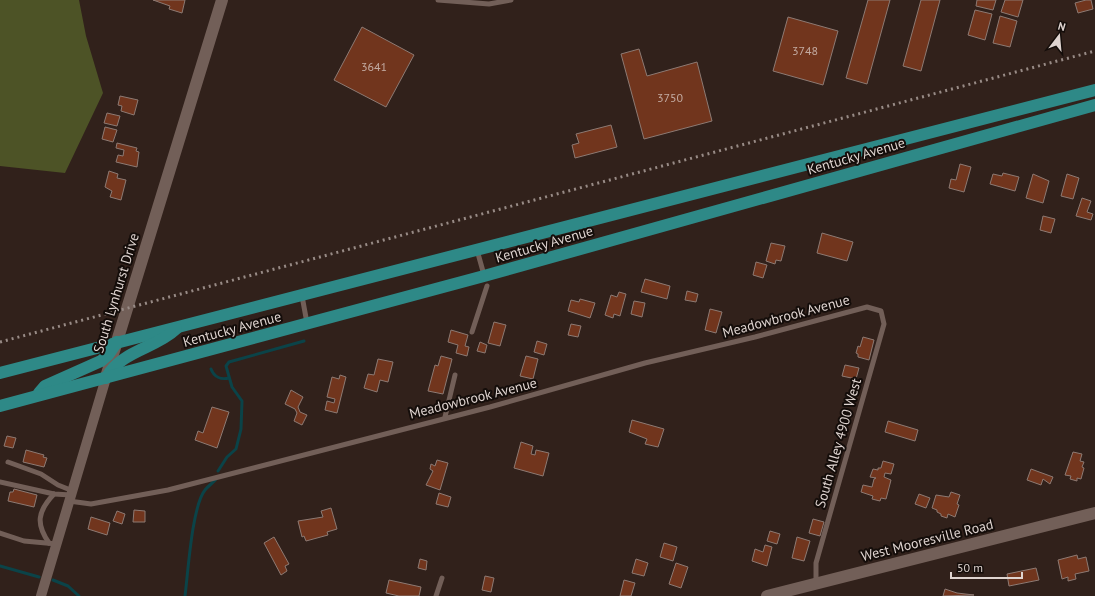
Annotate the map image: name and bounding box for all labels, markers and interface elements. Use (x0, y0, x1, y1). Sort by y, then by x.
north arrow (1039, 16, 1079, 56)
text: N (1056, 19, 1067, 34)
house number: 3748 (792, 43, 818, 58)
house number: 3641 (361, 59, 387, 74)
house number: 3750 (657, 90, 684, 105)
street label: Kentucky Avenue (805, 133, 907, 179)
street label: Kentucky Avenue (493, 221, 595, 267)
street label: South Lynhurst Drive (89, 231, 143, 355)
street label: Meadowbrook Avenue (720, 290, 852, 342)
street label: Kentucky Avenue (181, 307, 283, 351)
street label: Meadowbrook Avenue (407, 373, 539, 423)
street label: South Alley 4900 West (811, 376, 865, 510)
street label: West Mooresville Road (859, 515, 995, 565)
scale bar (951, 554, 1022, 580)
text: 50 m (957, 560, 983, 575)

